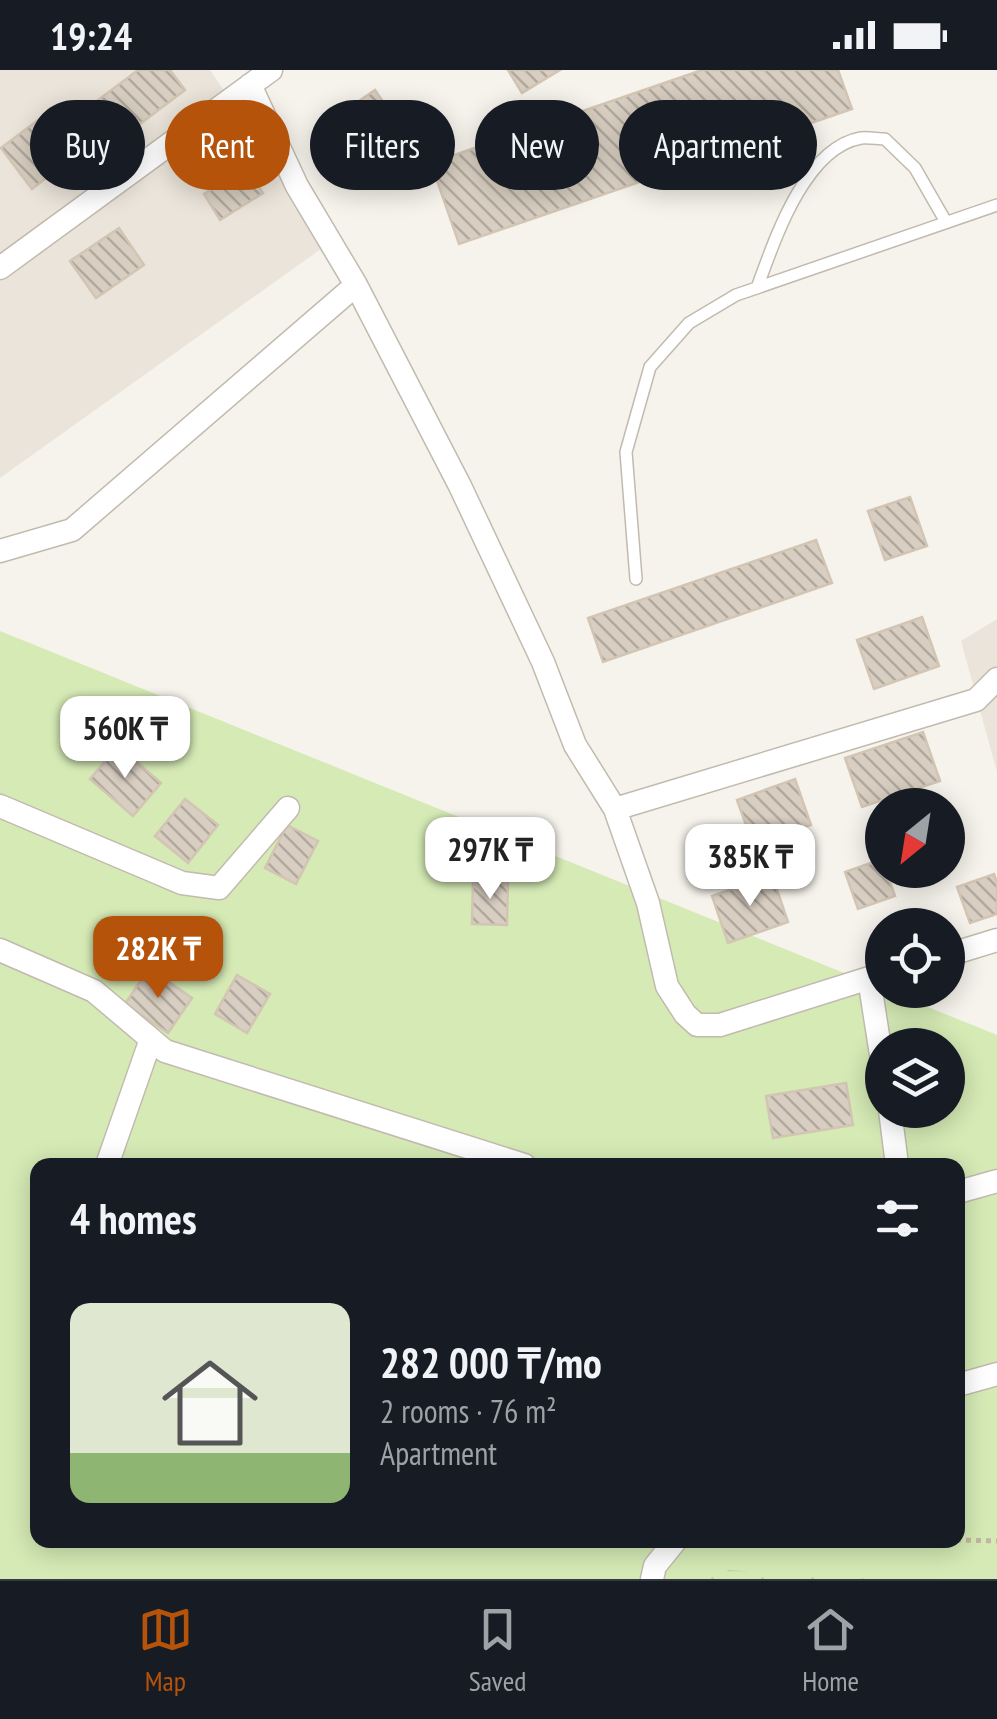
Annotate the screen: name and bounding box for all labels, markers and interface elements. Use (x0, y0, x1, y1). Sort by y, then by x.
text: 19:24 (50, 11, 132, 60)
chip: Buy (30, 100, 145, 190)
chip: Rent (165, 100, 290, 190)
chip: Filters (310, 100, 455, 190)
chip: New (475, 100, 599, 190)
chip: Apartment (619, 100, 817, 190)
pin: 560K ₸ (44, 696, 206, 781)
text: 560K ₸ (82, 707, 168, 749)
north arrow (865, 788, 965, 888)
map controls (865, 788, 965, 1128)
pin: 297K ₸ (409, 817, 571, 902)
pin: 385K ₸ (669, 824, 831, 909)
text: 297K ₸ (447, 828, 533, 870)
text: 385K ₸ (707, 835, 793, 877)
button: locate (865, 908, 965, 1008)
pin: 282K ₸ (77, 916, 239, 1001)
text: 282K ₸ (115, 927, 201, 969)
button: layers (865, 1028, 965, 1128)
text: 4 homes (70, 1191, 197, 1246)
icon: filters (870, 1191, 925, 1246)
text: 282 000 ₸/mo (380, 1335, 602, 1390)
icon: home (150, 1343, 270, 1463)
text: 2 rooms · 76 m² (380, 1390, 557, 1432)
text: Apartment (380, 1432, 497, 1474)
tab: Map (138, 1602, 193, 1699)
tab: Saved (469, 1602, 526, 1699)
tab: Home (802, 1602, 859, 1699)

